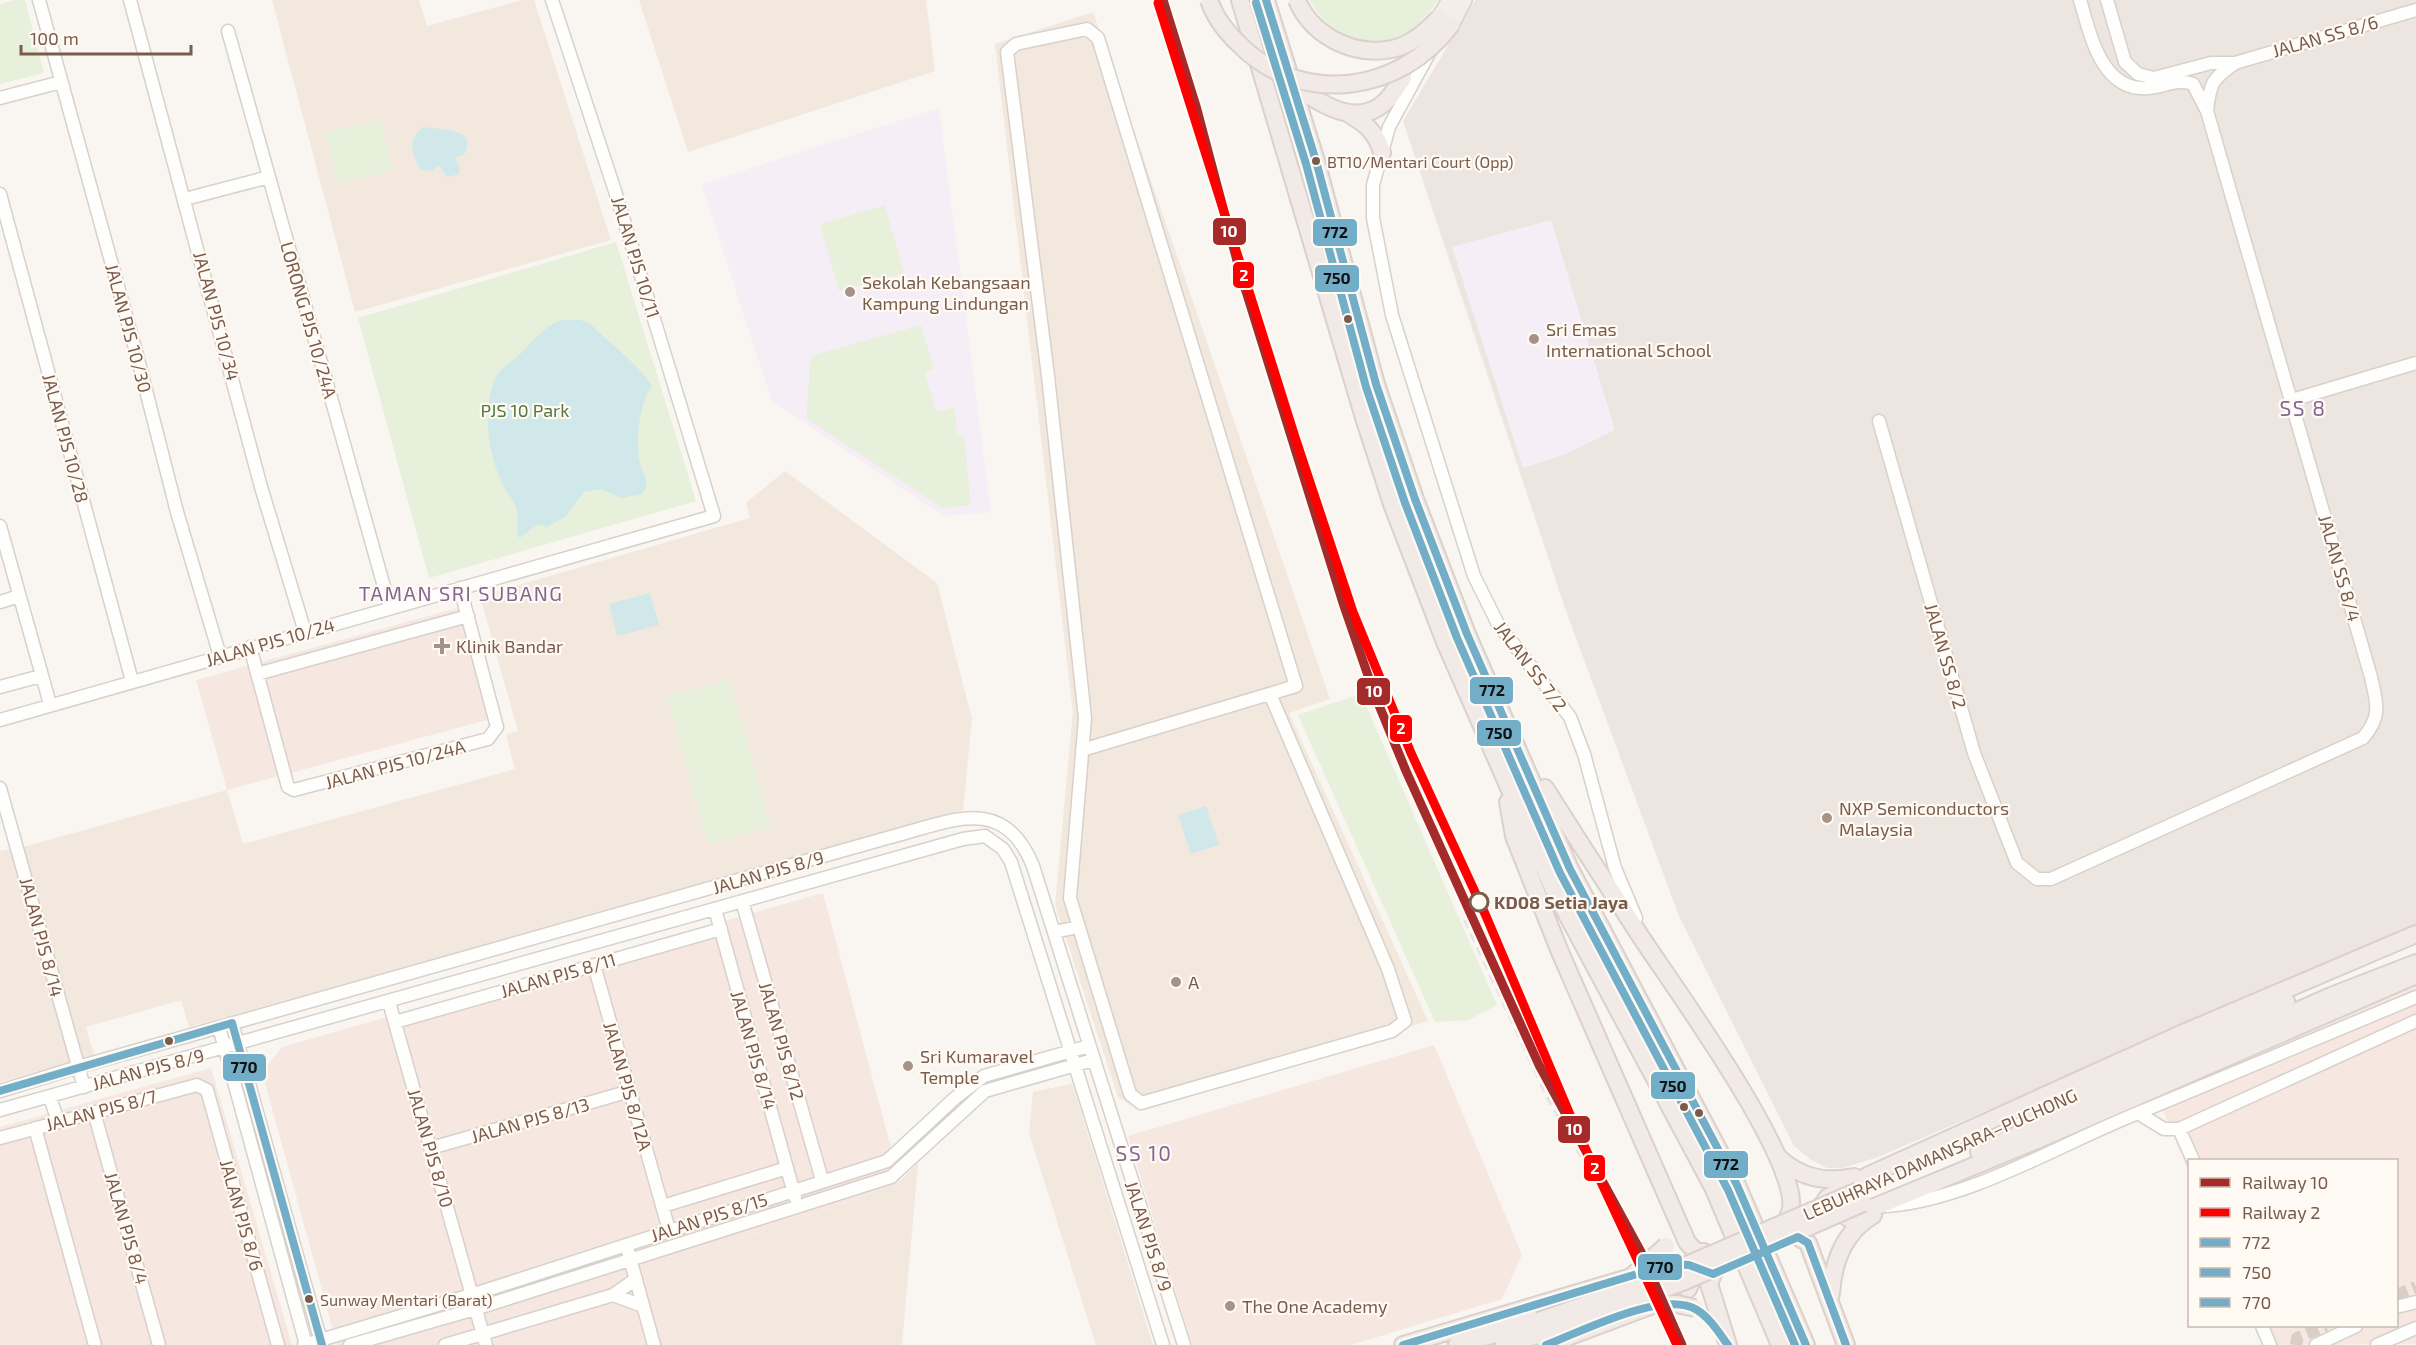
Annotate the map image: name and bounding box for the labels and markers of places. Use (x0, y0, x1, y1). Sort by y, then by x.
place label: BT10/Mentari Court (Opp) (1327, 152, 1514, 171)
marker: BT10/Mentari Court (Opp) (1310, 155, 1322, 167)
place label: Sekolah Kebangsaan Kampung Lindungan (862, 271, 1031, 314)
marker: Sekolah Kebangsaan Kampung Lindungan (843, 285, 857, 299)
unlabelled marker (1342, 313, 1354, 325)
place label: Sri Emas International School (1546, 318, 1712, 361)
marker: Sri Emas International School (1527, 332, 1541, 346)
place label: Klinik Bandar (456, 635, 563, 657)
marker: Klinik Bandar (433, 637, 451, 655)
place label: NXP Semiconductors Malaysia (1839, 797, 2009, 840)
marker: NXP Semiconductors Malaysia (1820, 811, 1834, 825)
place label: KD08 Setia Jaya (1494, 891, 1628, 913)
marker: KD08 Setia Jaya (1469, 892, 1489, 912)
place label: A (1188, 971, 1200, 993)
marker: A (1169, 975, 1183, 989)
unlabelled marker (163, 1035, 175, 1047)
place label: Sri Kumaravel Temple (920, 1045, 1034, 1088)
marker: Sri Kumaravel Temple (901, 1059, 915, 1073)
unlabelled marker (1678, 1101, 1690, 1113)
unlabelled marker (1693, 1107, 1705, 1119)
place label: Sunway Mentari (Barat) (320, 1290, 492, 1309)
marker: Sunway Mentari (Barat) (303, 1293, 315, 1305)
place label: The One Academy (1242, 1295, 1388, 1317)
marker: The One Academy (1223, 1299, 1237, 1313)

